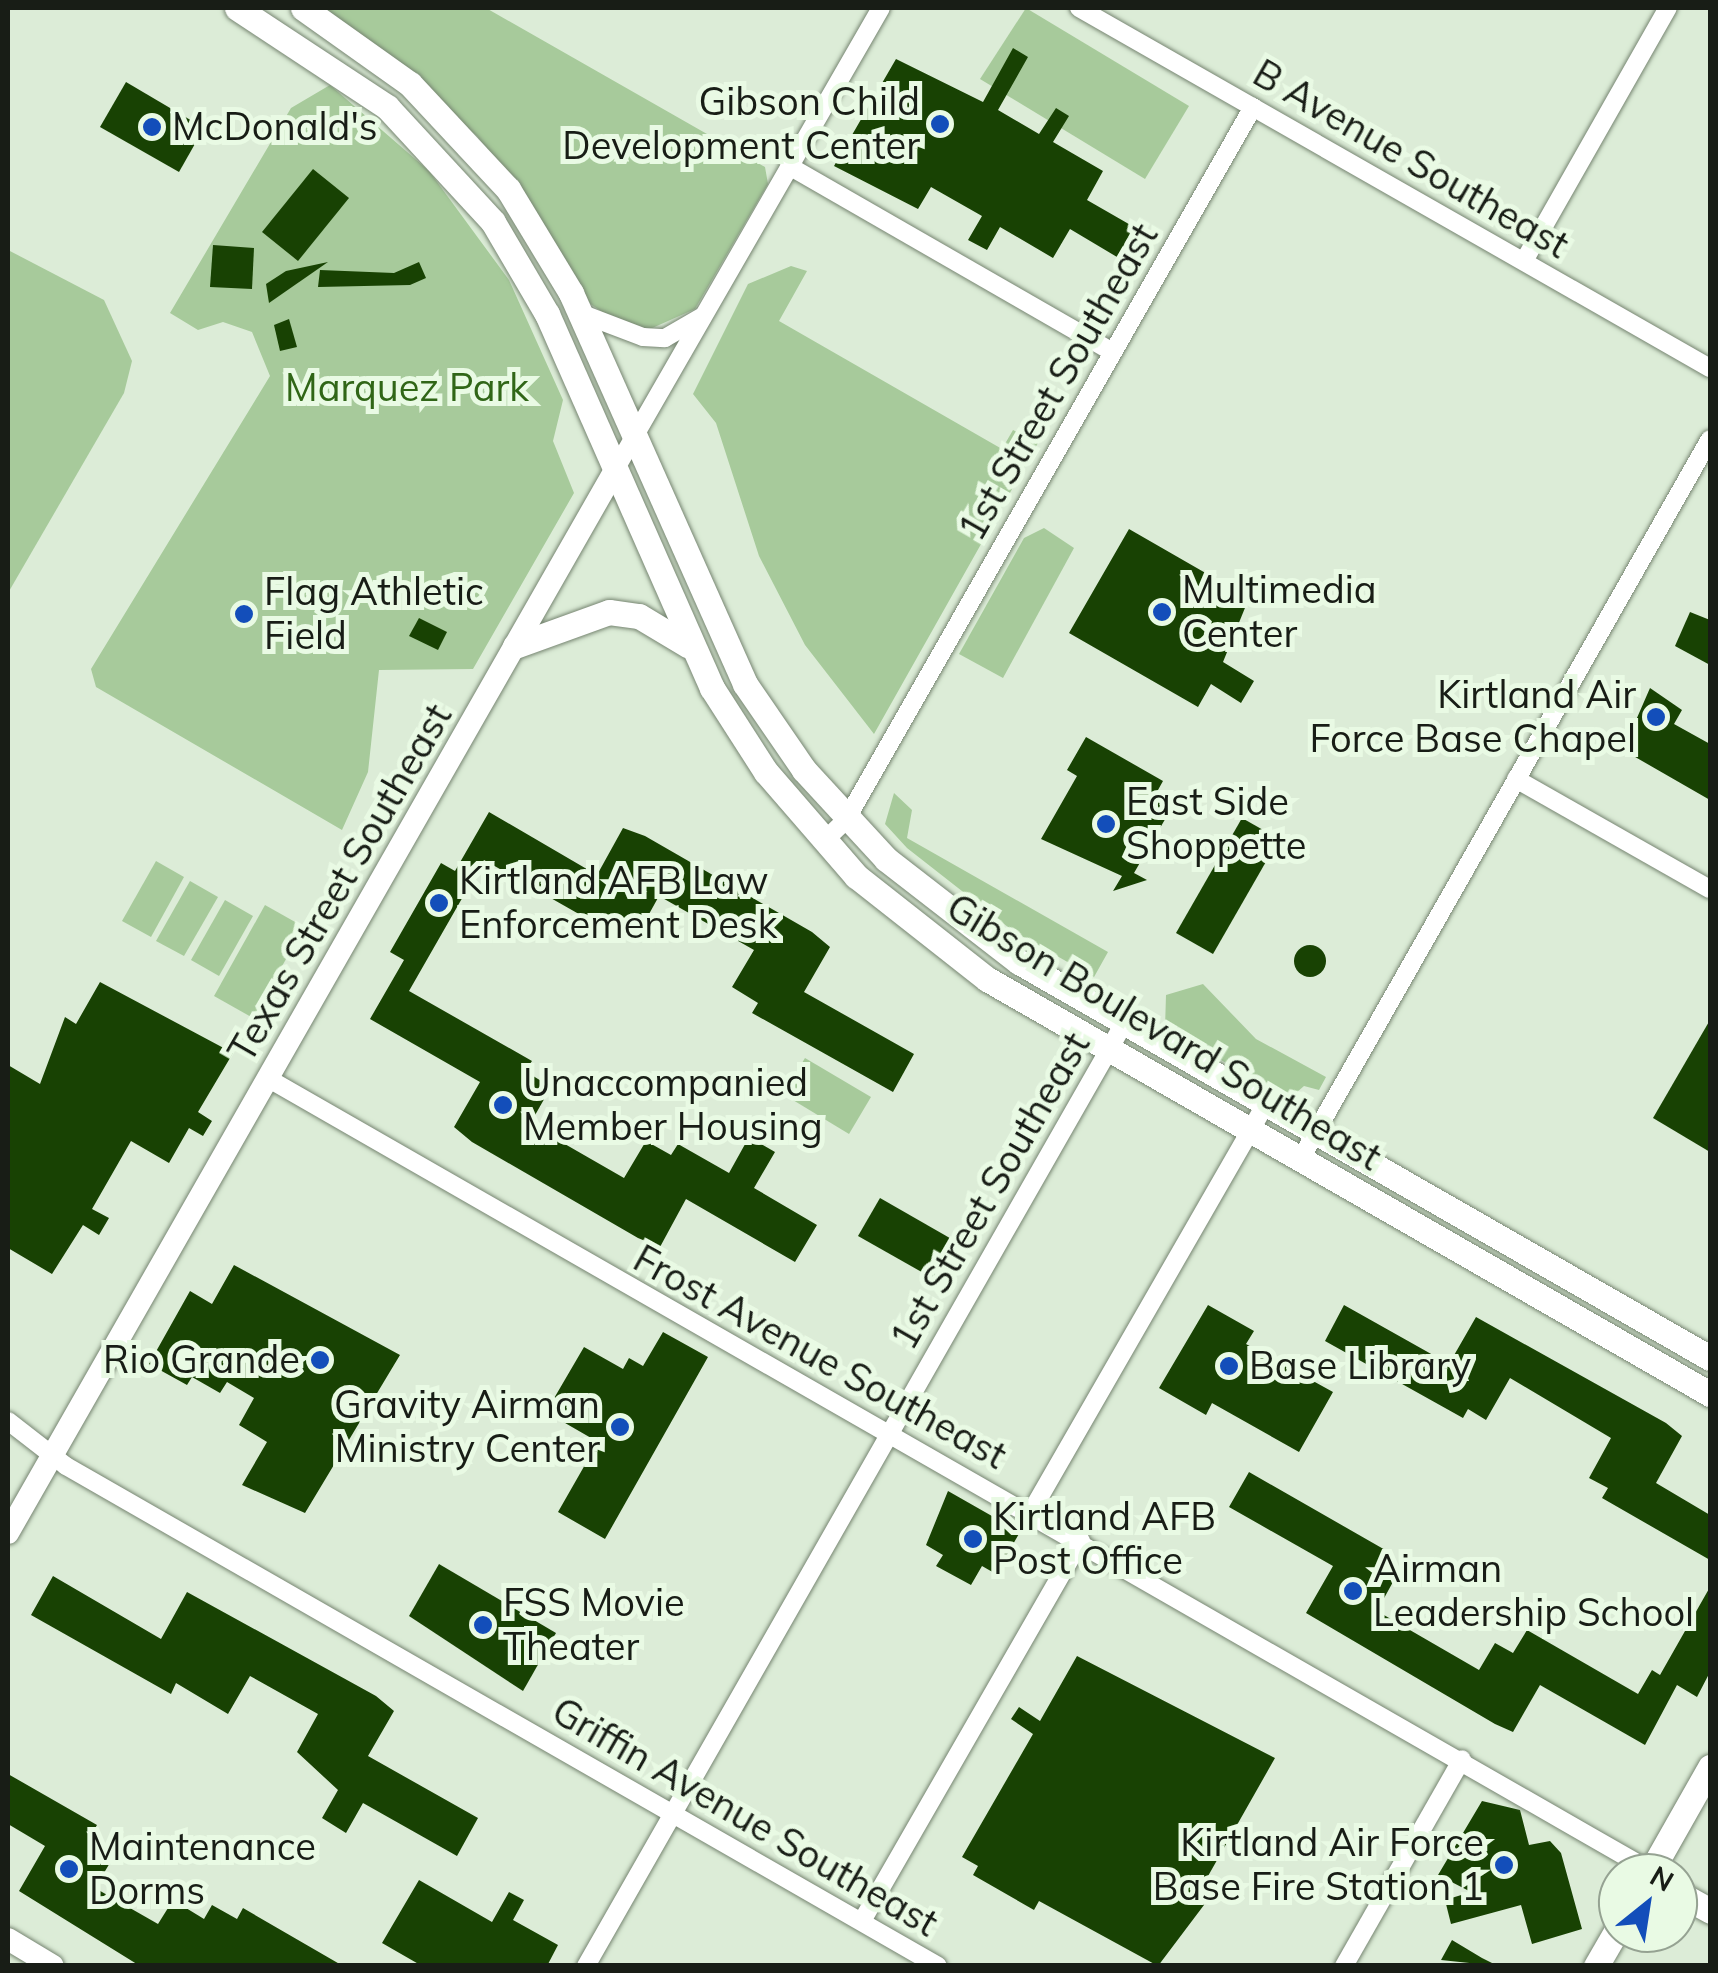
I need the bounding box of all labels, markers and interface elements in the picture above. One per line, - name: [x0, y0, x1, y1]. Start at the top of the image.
- street label: B Avenue Southeast: [1245, 50, 1577, 268]
- place label: Gibson Child Development Center: [562, 79, 920, 168]
- place label: McDonald's: [172, 104, 378, 150]
- marker: Gibson Child Development Center: [929, 113, 951, 135]
- marker: McDonald's: [141, 116, 163, 138]
- street label: 1st Street Southeast: [949, 216, 1167, 548]
- park label: Marquez Park: [285, 365, 529, 411]
- place label: Multimedia Center: [1182, 567, 1377, 656]
- place label: Flag Athletic Field: [264, 569, 484, 658]
- marker: Multimedia Center: [1151, 601, 1173, 623]
- marker: Flag Athletic Field: [233, 603, 255, 625]
- place label: Kirtland Air Force Base Chapel: [1309, 672, 1636, 762]
- street label: Texas Street Southeast: [219, 696, 461, 1070]
- marker: Kirtland Air Force Base Chapel: [1645, 706, 1667, 728]
- place label: East Side Shoppette: [1126, 779, 1306, 868]
- marker: East Side Shoppette: [1095, 813, 1117, 835]
- place label: Kirtland AFB Law Enforcement Desk: [459, 858, 777, 948]
- street label: Gibson Boulevard Southeast: [939, 884, 1389, 1180]
- marker: Kirtland AFB Law Enforcement Desk: [428, 892, 450, 914]
- street label: 1st Street Southeast: [881, 1025, 1099, 1357]
- place label: Unaccompanied Member Housing: [523, 1060, 823, 1150]
- marker: Unaccompanied Member Housing: [492, 1094, 514, 1116]
- street label: Frost Avenue Southeast: [626, 1236, 1014, 1478]
- place label: Rio Grande: [103, 1337, 300, 1383]
- place label: Base Library: [1249, 1343, 1471, 1389]
- marker: Rio Grande: [309, 1349, 331, 1371]
- marker: Base Library: [1218, 1355, 1240, 1377]
- place label: Gravity Airman Ministry Center: [334, 1382, 600, 1472]
- marker: Gravity Airman Ministry Center: [609, 1416, 631, 1438]
- place label: Kirtland AFB Post Office: [993, 1494, 1216, 1584]
- marker: Kirtland AFB Post Office: [962, 1528, 984, 1550]
- place label: Airman Leadership School: [1373, 1546, 1694, 1636]
- place label: FSS Movie Theater: [503, 1580, 685, 1670]
- marker: Airman Leadership School: [1342, 1580, 1364, 1602]
- marker: FSS Movie Theater: [472, 1614, 494, 1636]
- street label: Griffin Avenue Southeast: [544, 1688, 946, 1946]
- place label: Kirtland Air Force Base Fire Station 1: [1153, 1820, 1484, 1910]
- place label: Maintenance Dorms: [89, 1824, 316, 1914]
- north arrow: [1598, 1853, 1698, 1953]
- marker: Kirtland Air Force Base Fire Station 1: [1493, 1854, 1515, 1876]
- marker: Maintenance Dorms: [58, 1858, 80, 1880]
- text: N: [1644, 1858, 1680, 1899]

